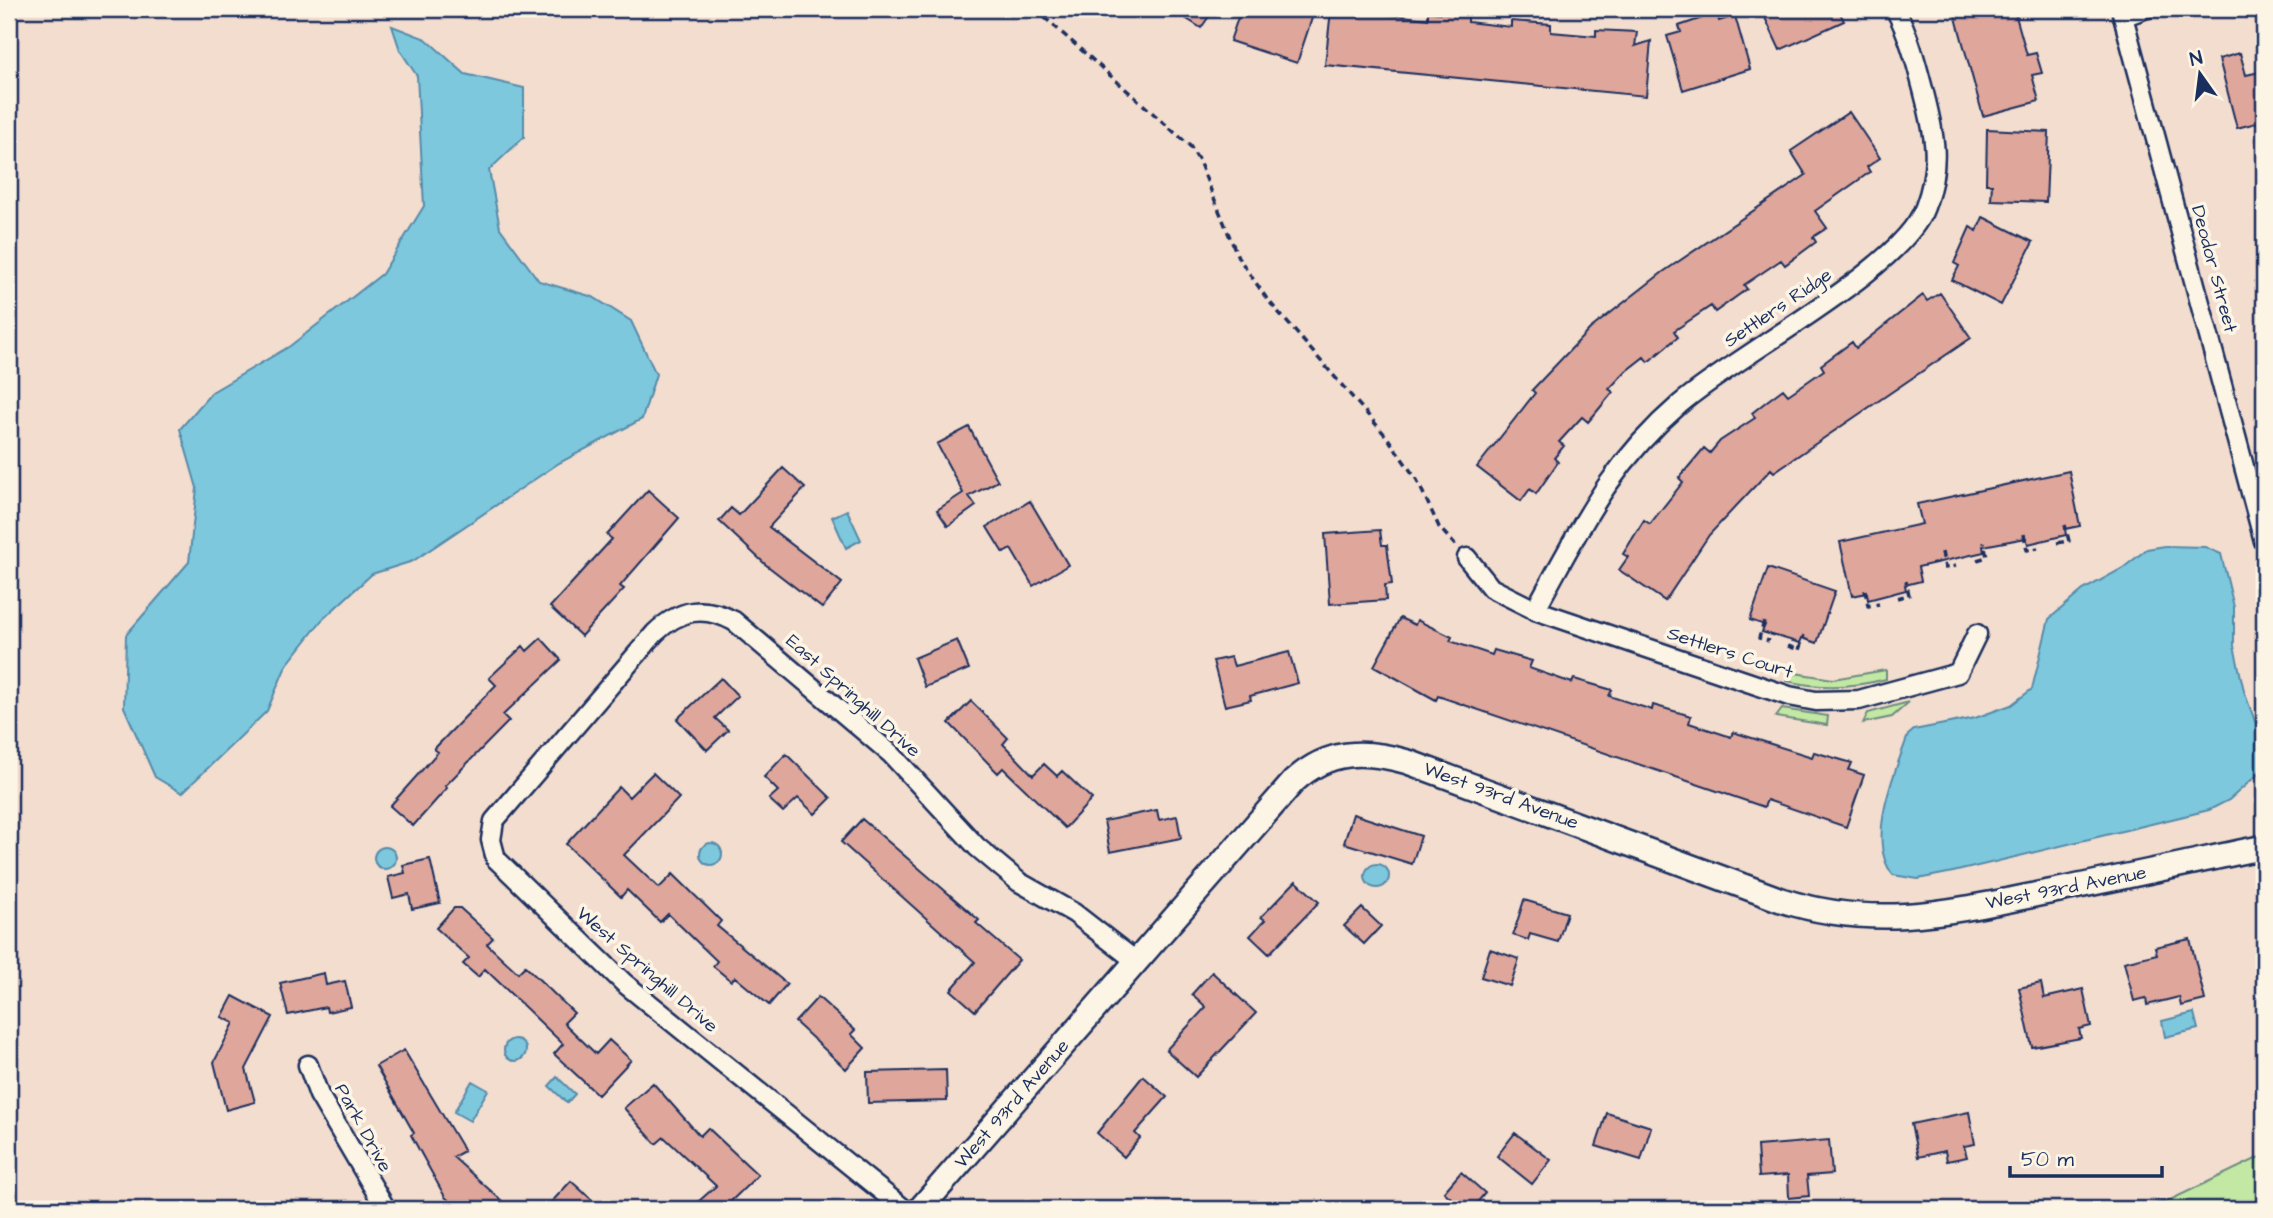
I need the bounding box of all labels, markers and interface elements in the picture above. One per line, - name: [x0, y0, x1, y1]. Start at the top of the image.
- north arrow: [2164, 38, 2234, 108]
- text: N: [2187, 44, 2205, 74]
- street label: Deodor Street: [2184, 203, 2244, 336]
- street label: Settlers Ridge: [1719, 262, 1838, 355]
- street label: Settlers Court: [1664, 620, 1797, 686]
- street label: East Springhill Drive: [779, 628, 926, 765]
- street label: West 93rd Avenue: [1420, 755, 1582, 837]
- street label: West 93rd Avenue: [1983, 859, 2149, 917]
- street label: West Springhill Drive: [570, 901, 724, 1040]
- street label: West 93rd Avenue: [948, 1034, 1076, 1174]
- street label: Park Drive: [328, 1079, 398, 1177]
- scale bar: [2010, 1134, 2163, 1178]
- text: 50 m: [2021, 1145, 2075, 1174]

